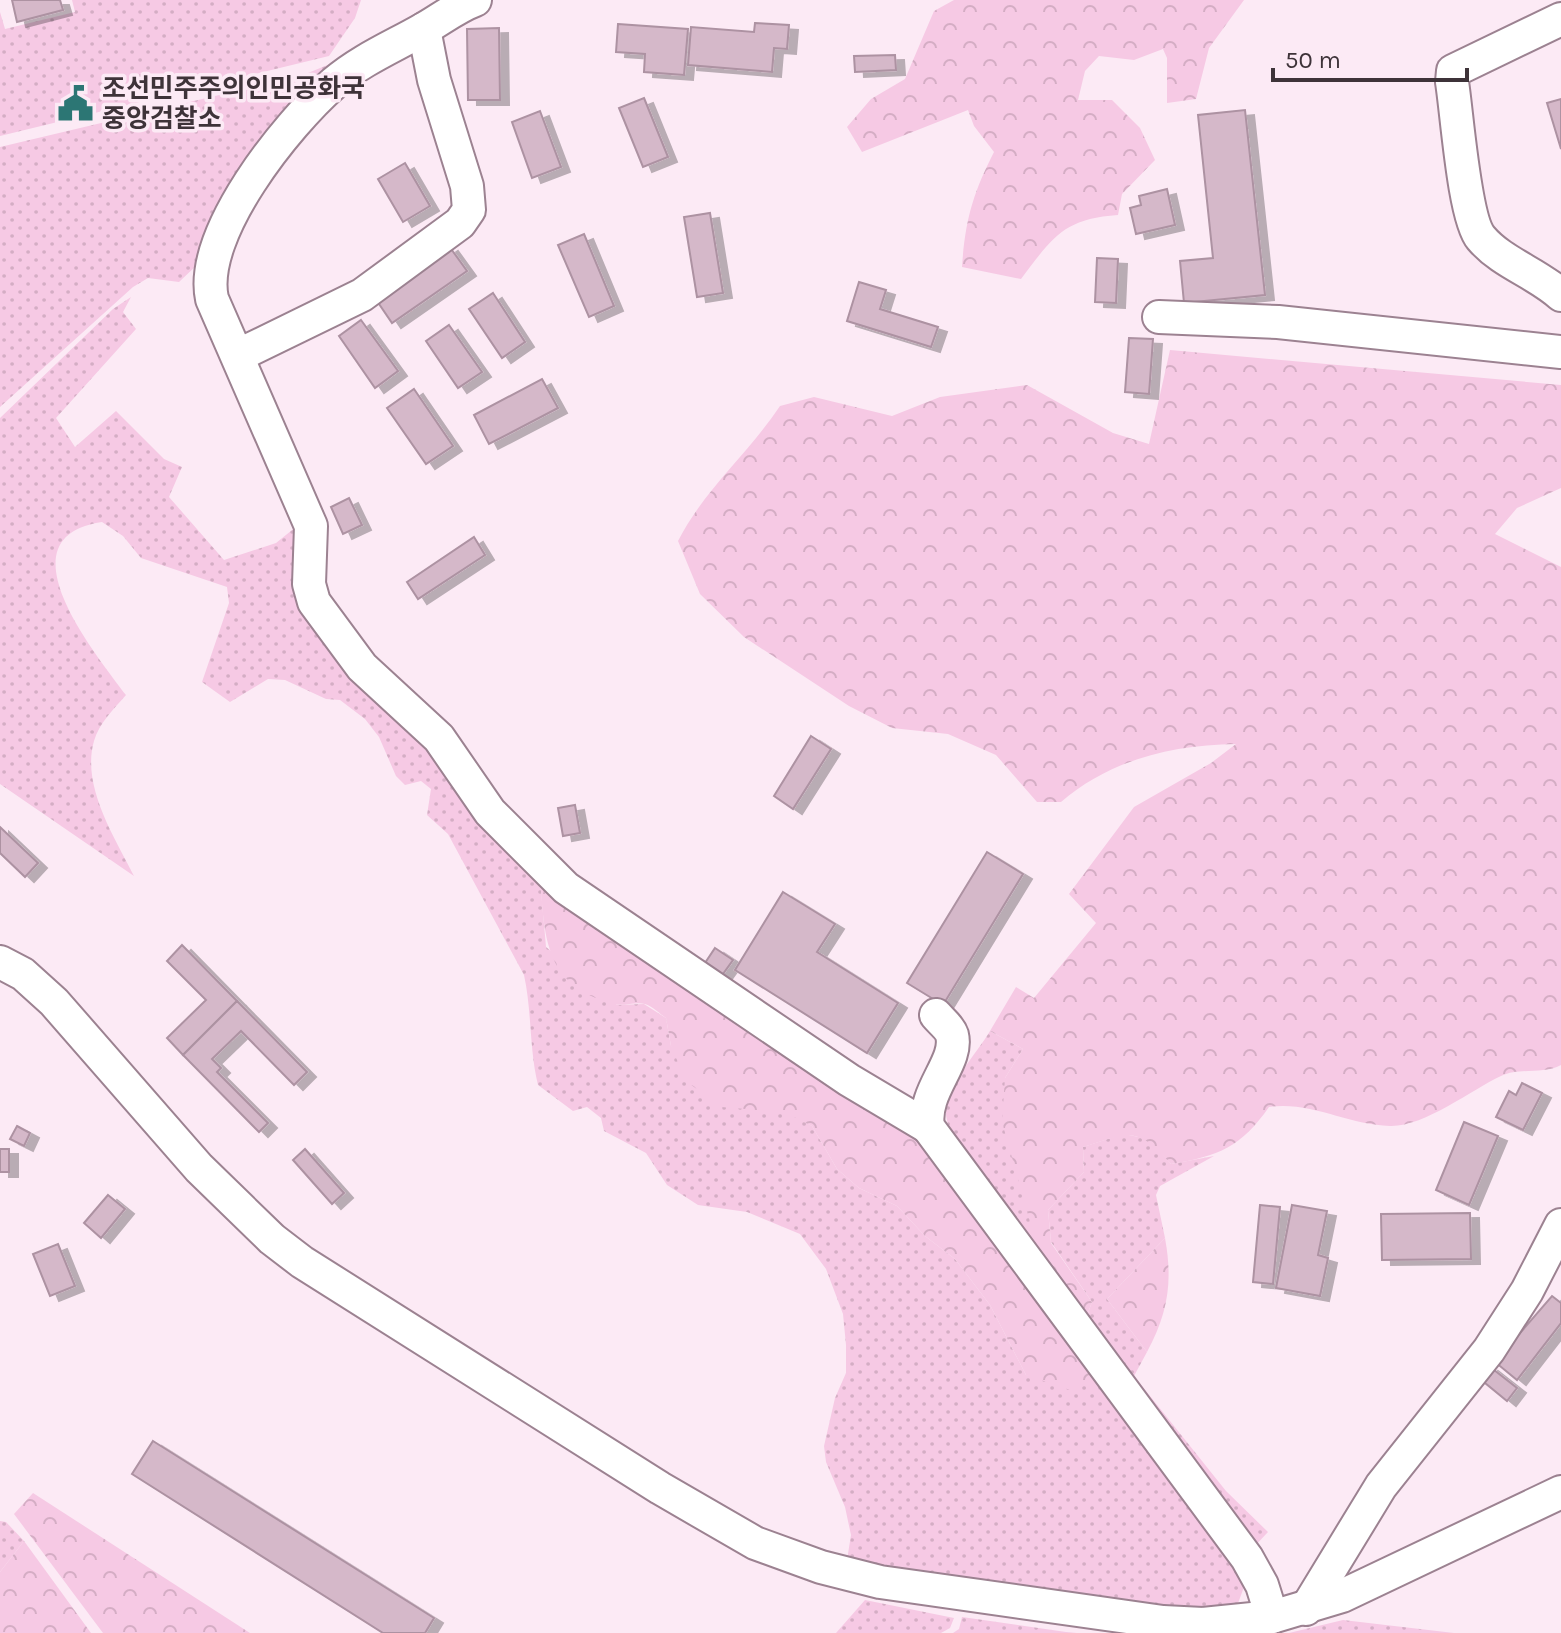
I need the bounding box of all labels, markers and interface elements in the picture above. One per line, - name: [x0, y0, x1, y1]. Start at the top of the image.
- scale bar: [1273, 32, 1467, 82]
- text: 50 m: [1285, 46, 1341, 74]
- place label: 조선민주주의인민공화국 중앙검찰소: [102, 73, 365, 134]
- public building icon: 조선민주주의인민공화국 중앙검찰소: [57, 84, 95, 122]

